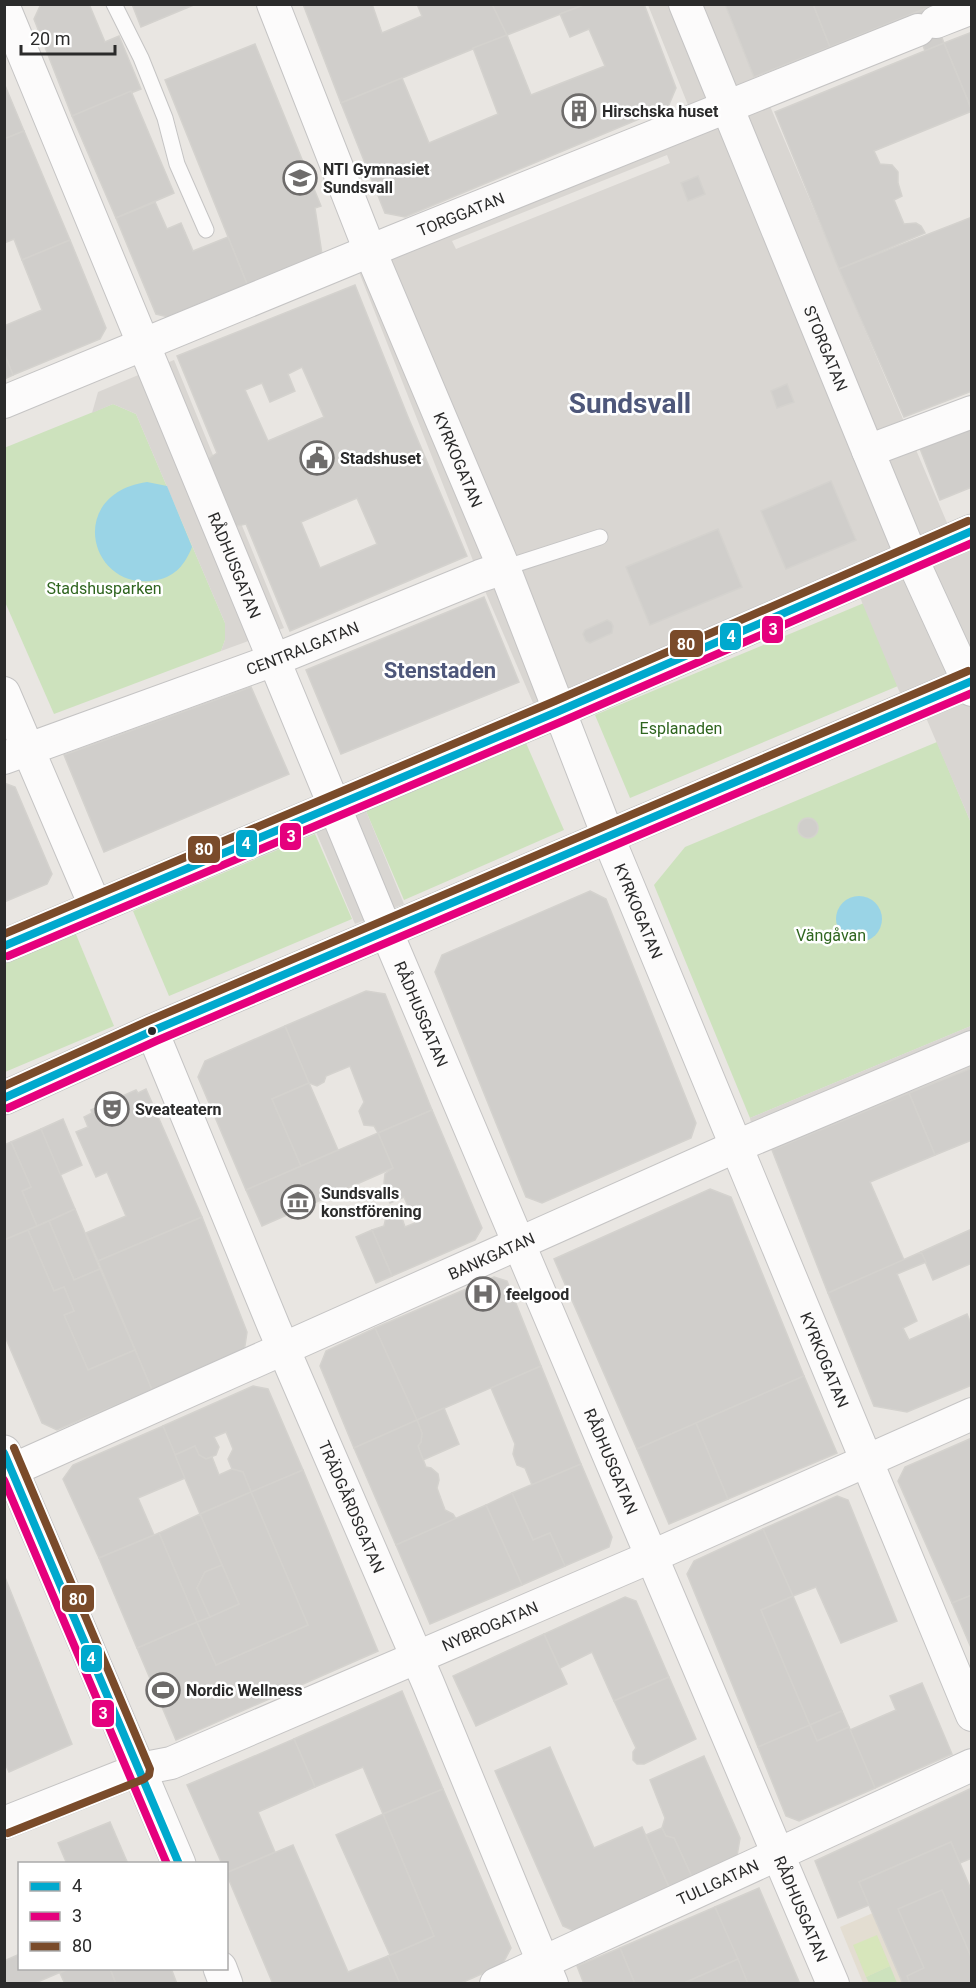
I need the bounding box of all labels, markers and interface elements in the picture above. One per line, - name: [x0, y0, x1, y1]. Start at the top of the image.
- scale bar: [21, 18, 116, 56]
- text: 20 m: [30, 28, 70, 49]
- building icon: Hirschska huset: [561, 93, 597, 129]
- place label: Hirschska huset: [602, 102, 719, 121]
- school or university icon: NTI Gymnasiet Sundsvall: [282, 160, 318, 196]
- place label: NTI Gymnasiet Sundsvall: [323, 160, 430, 197]
- street label: TORGGATAN: [415, 188, 507, 240]
- street label: STORGATAN: [800, 303, 852, 394]
- district label: Sundsvall: [569, 387, 691, 420]
- street label: KYRKOGATAN: [430, 409, 487, 510]
- public building icon: Stadshuset: [299, 440, 335, 476]
- place label: Stadshuset: [340, 449, 422, 468]
- street label: RÅDHUSGATAN: [204, 509, 265, 621]
- park label: Stadshusparken: [47, 579, 162, 598]
- line badge: 3: [761, 615, 784, 644]
- street label: CENTRALGATAN: [243, 617, 362, 679]
- text: 3: [768, 620, 778, 639]
- line badge: 4: [719, 622, 742, 651]
- text: 4: [726, 627, 736, 646]
- line badge: 80: [669, 629, 704, 658]
- text: 80: [677, 635, 695, 654]
- district label: Stenstaden: [384, 658, 496, 683]
- park label: Esplanaden: [640, 719, 722, 738]
- line badge: 3: [279, 822, 302, 851]
- text: 3: [286, 827, 296, 846]
- line badge: 4: [235, 829, 258, 858]
- text: 4: [241, 834, 251, 853]
- line badge: 80: [187, 835, 221, 864]
- text: 80: [195, 840, 213, 859]
- street label: KYRKOGATAN: [610, 860, 667, 961]
- park label: Vängåvan: [796, 926, 866, 945]
- street label: RÅDHUSGATAN: [391, 958, 452, 1070]
- unlabelled marker: [146, 1025, 158, 1037]
- theatre icon: Sveateatern: [94, 1091, 130, 1127]
- place label: Sveateatern: [135, 1100, 222, 1119]
- museum icon: Sundsvalls konstförening: [280, 1184, 316, 1220]
- place label: Sundsvalls konstförening: [321, 1184, 422, 1221]
- street label: BANKGATAN: [445, 1228, 538, 1283]
- hospital icon: feelgood: [465, 1276, 501, 1312]
- place label: feelgood: [506, 1285, 569, 1304]
- street label: KYRKOGATAN: [797, 1309, 853, 1410]
- street label: RÅDHUSGATAN: [580, 1405, 642, 1517]
- street label: TRÄDGÅRDSGATAN: [315, 1437, 389, 1576]
- line badge: 80: [61, 1584, 95, 1613]
- text: 80: [69, 1590, 87, 1609]
- street label: NYBROGATAN: [439, 1597, 541, 1655]
- line badge: 4: [80, 1644, 103, 1673]
- text: 4: [86, 1649, 96, 1668]
- sports icon: Nordic Wellness: [145, 1672, 181, 1708]
- place label: Nordic Wellness: [186, 1681, 303, 1700]
- line badge: 3: [91, 1699, 115, 1728]
- text: 3: [98, 1704, 108, 1723]
- street label: RÅDHUSGATAN: [770, 1853, 832, 1965]
- street label: TULLGATAN: [674, 1855, 762, 1909]
- legend: [18, 1862, 228, 1970]
- text: 4: [72, 1875, 82, 1896]
- text: 3: [72, 1905, 82, 1926]
- text: 80: [72, 1935, 92, 1956]

